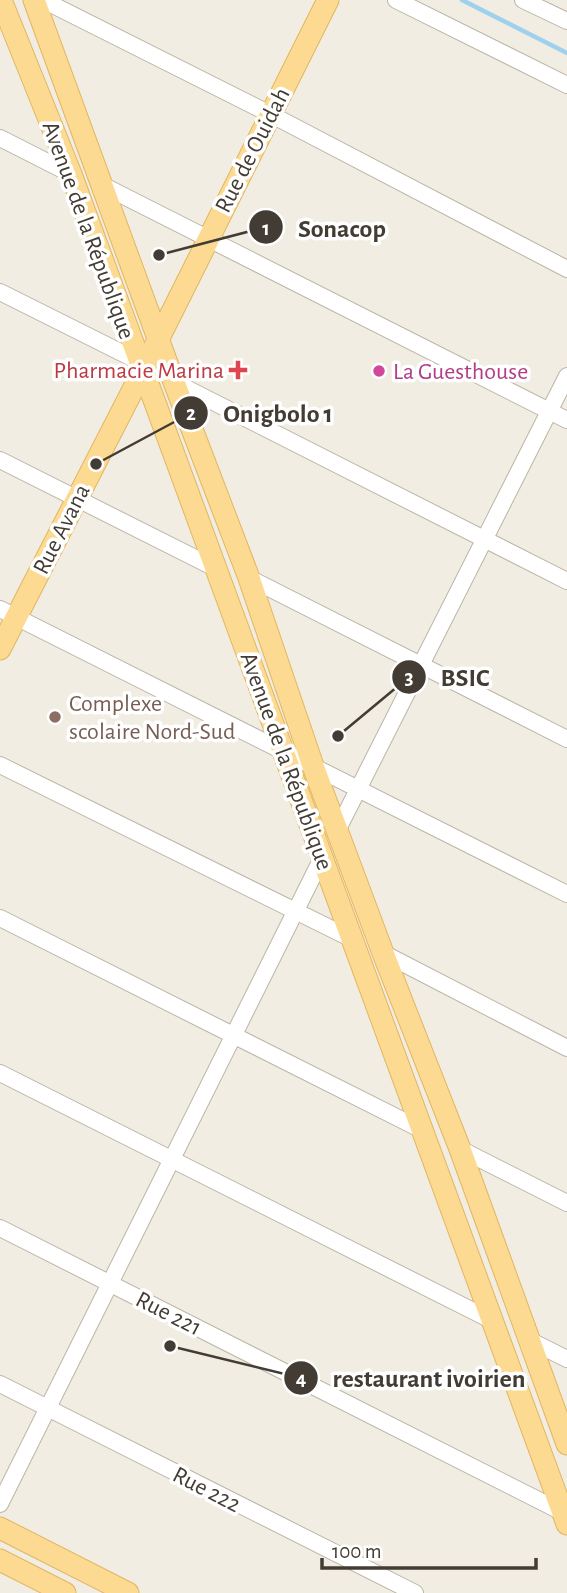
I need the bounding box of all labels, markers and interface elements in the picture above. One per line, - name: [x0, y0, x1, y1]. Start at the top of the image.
- street label: Rue de Ouidah: [211, 84, 295, 217]
- street label: Avenue de la République: [37, 118, 139, 342]
- callout: Sonacop: [249, 204, 400, 251]
- text: Sonacop: [298, 216, 386, 242]
- text: 1: [262, 218, 270, 239]
- place label: Pharmacie Marina: [54, 359, 224, 383]
- place label: La Guesthouse: [393, 360, 528, 384]
- marker: Pharmacie Marina: [230, 362, 246, 378]
- marker: La Guesthouse: [371, 363, 387, 379]
- callout: Onigbolo 1: [174, 389, 346, 436]
- text: Onigbolo 1: [223, 401, 333, 427]
- text: 2: [186, 403, 196, 424]
- street label: Rue Avana: [29, 481, 95, 578]
- street label: Avenue de la République: [235, 649, 337, 873]
- callout: BSIC: [391, 653, 503, 700]
- text: BSIC: [441, 665, 490, 691]
- text: 3: [404, 667, 414, 688]
- place label: Complexe scolaire Nord-Sud: [69, 692, 235, 744]
- marker: Complexe scolaire Nord-Sud: [47, 709, 63, 725]
- street label: Rue 221: [132, 1287, 205, 1341]
- callout: restaurant ivoirien: [283, 1354, 539, 1401]
- text: restaurant ivoirien: [332, 1366, 526, 1392]
- text: 4: [296, 1368, 306, 1389]
- street label: Rue 222: [169, 1463, 245, 1517]
- scale bar: [322, 1526, 536, 1570]
- text: 100 m: [332, 1541, 382, 1562]

